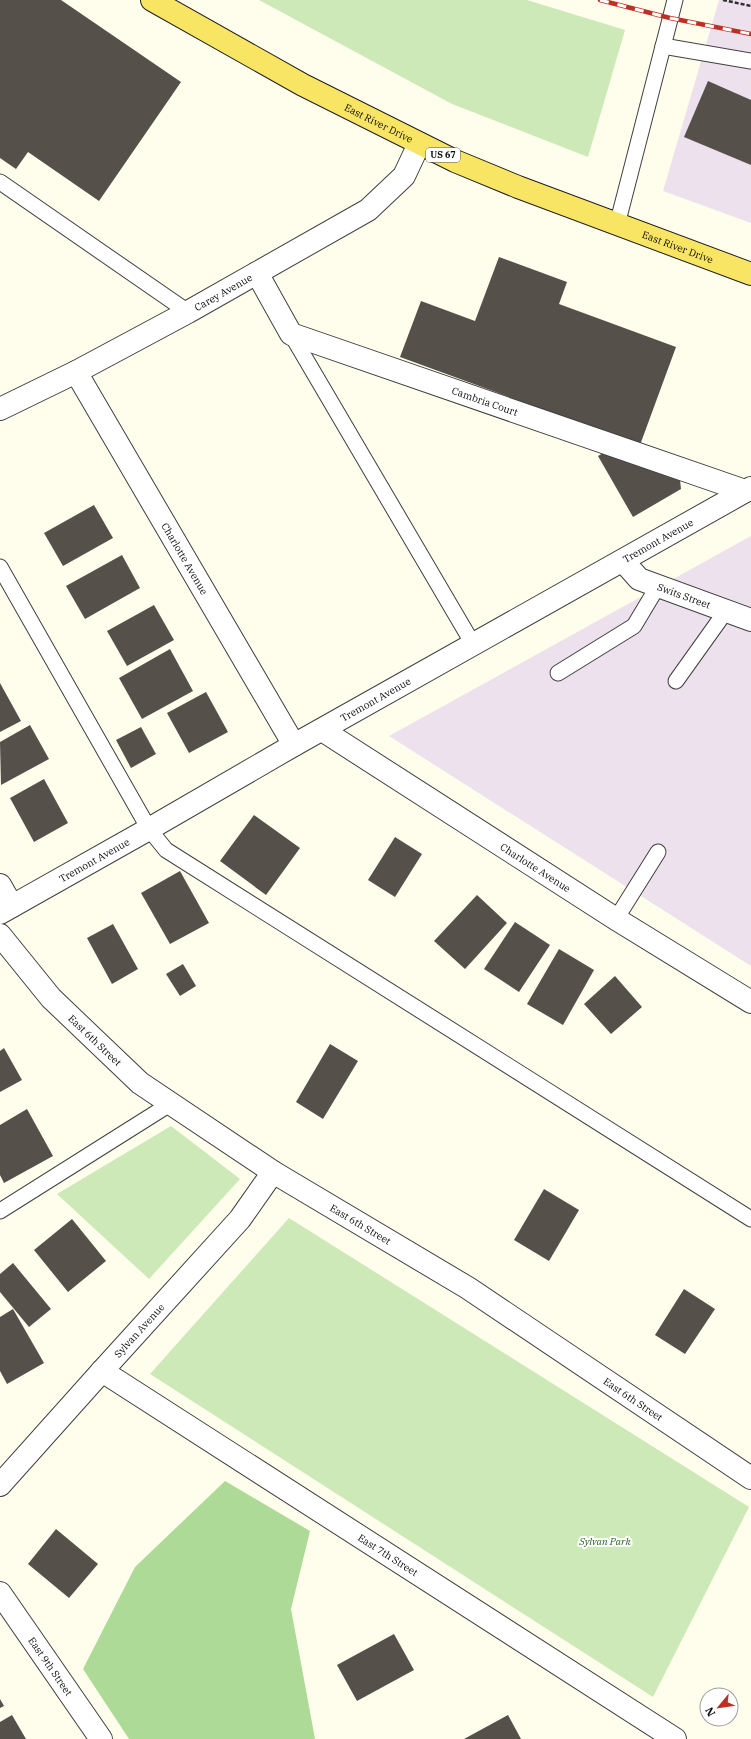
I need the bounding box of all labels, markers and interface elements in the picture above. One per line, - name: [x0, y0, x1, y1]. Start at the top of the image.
- street label: East River Drive: [342, 101, 415, 146]
- road number: US 67: [426, 148, 460, 162]
- street label: East River Drive: [640, 228, 715, 266]
- street label: Carey Avenue: [192, 271, 255, 314]
- street label: Cambria Court: [450, 384, 520, 419]
- street label: Tremont Avenue: [621, 516, 696, 566]
- street label: Charlotte Avenue: [158, 520, 211, 597]
- street label: Swits Street: [655, 580, 713, 612]
- street label: Tremont Avenue: [338, 675, 413, 725]
- street label: Tremont Avenue: [57, 835, 132, 885]
- street label: Charlotte Avenue: [498, 840, 573, 895]
- street label: East 6th Street: [65, 1012, 124, 1069]
- street label: East 6th Street: [327, 1201, 394, 1248]
- street label: Sylvan Avenue: [111, 1301, 167, 1360]
- street label: East 6th Street: [601, 1375, 665, 1424]
- street label: East 7th Street: [355, 1531, 421, 1579]
- park label: Sylvan Park: [578, 1535, 631, 1548]
- street label: East 9th Street: [25, 1634, 75, 1699]
- north arrow: [699, 1687, 739, 1727]
- text: N: [702, 1704, 718, 1719]

